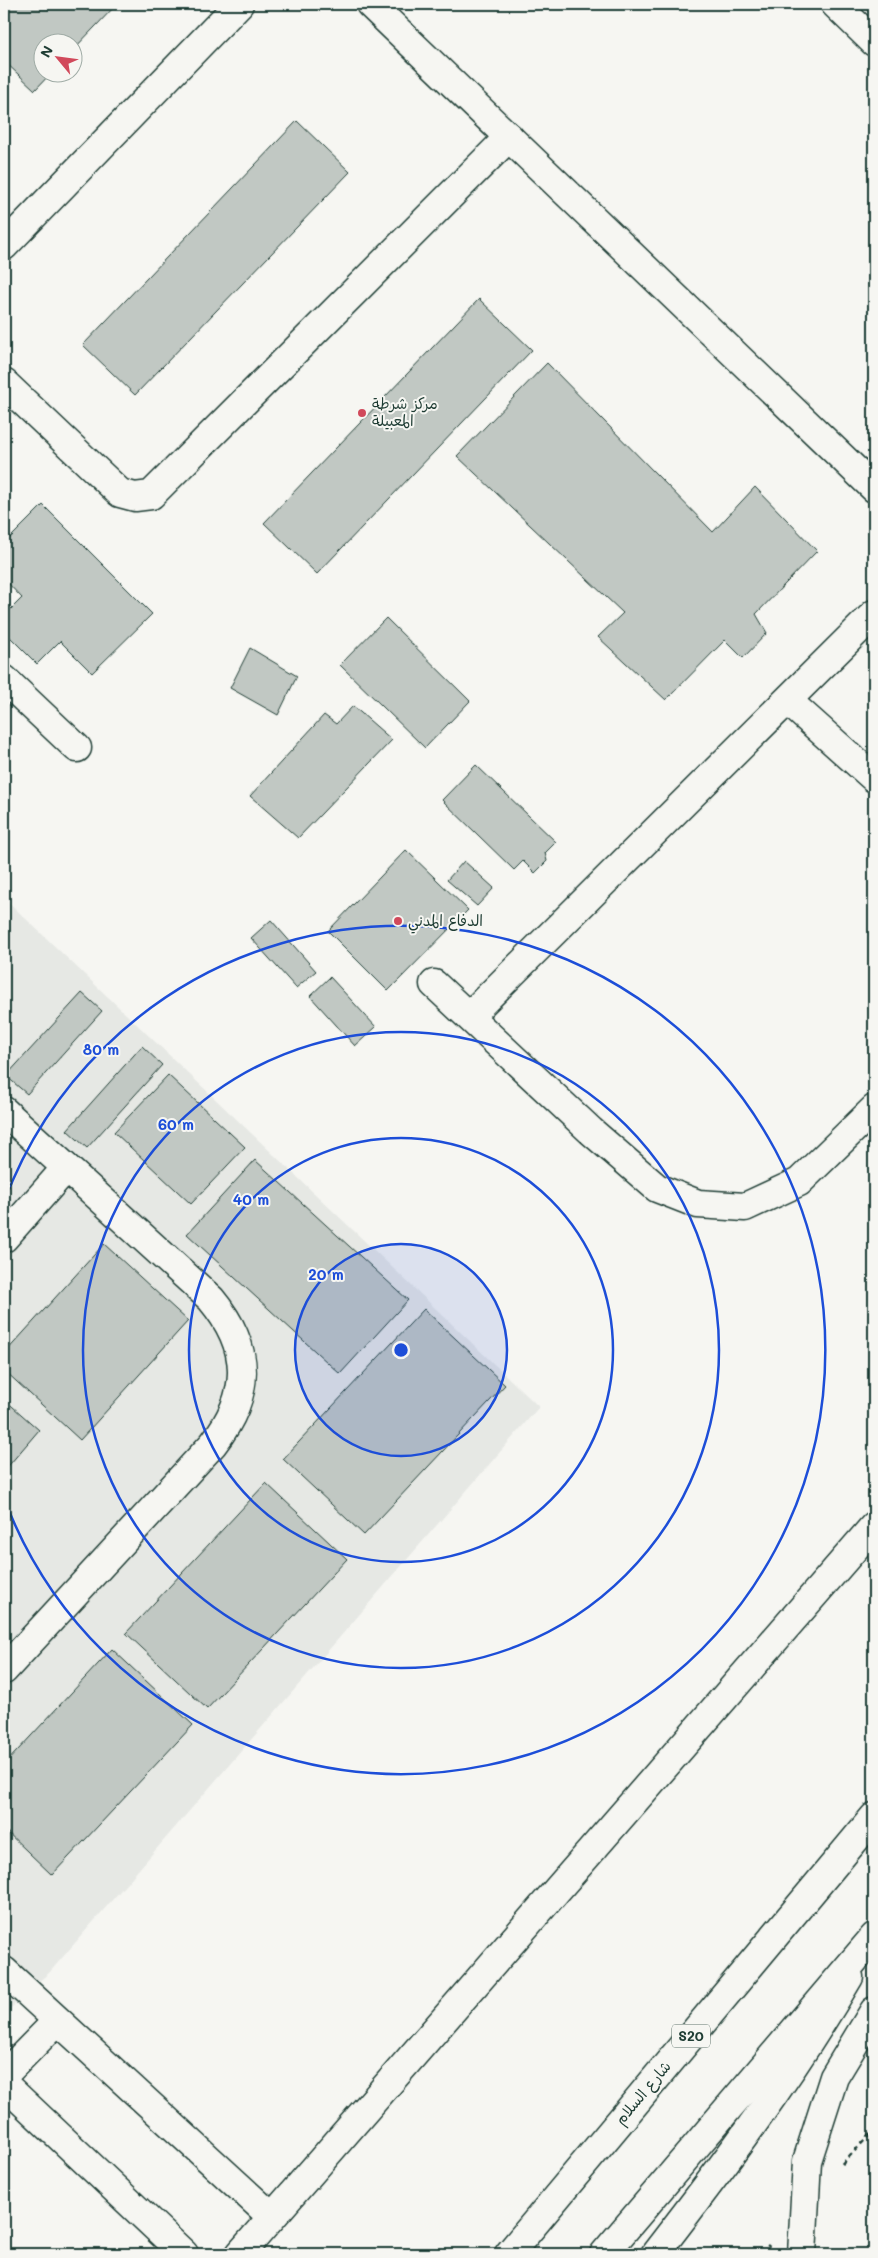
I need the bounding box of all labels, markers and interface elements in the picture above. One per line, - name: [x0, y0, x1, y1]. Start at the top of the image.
- north arrow: [32, 32, 82, 82]
- text: N: [35, 42, 57, 61]
- place label: مركز شرطة المعبيلة: [372, 393, 438, 430]
- marker: مركز شرطة المعبيلة: [356, 407, 368, 419]
- place label: الدفاع المدني: [408, 910, 483, 934]
- marker: الدفاع المدني: [392, 915, 404, 927]
- text: 80 m: [83, 1039, 119, 1059]
- text: 60 m: [158, 1114, 194, 1134]
- text: 40 m: [233, 1189, 269, 1209]
- text: 20 m: [308, 1264, 344, 1284]
- centre of rings: [392, 1341, 410, 1359]
- road number: S20: [672, 2024, 710, 2048]
- street label: شارع السلام: [610, 2056, 676, 2130]

